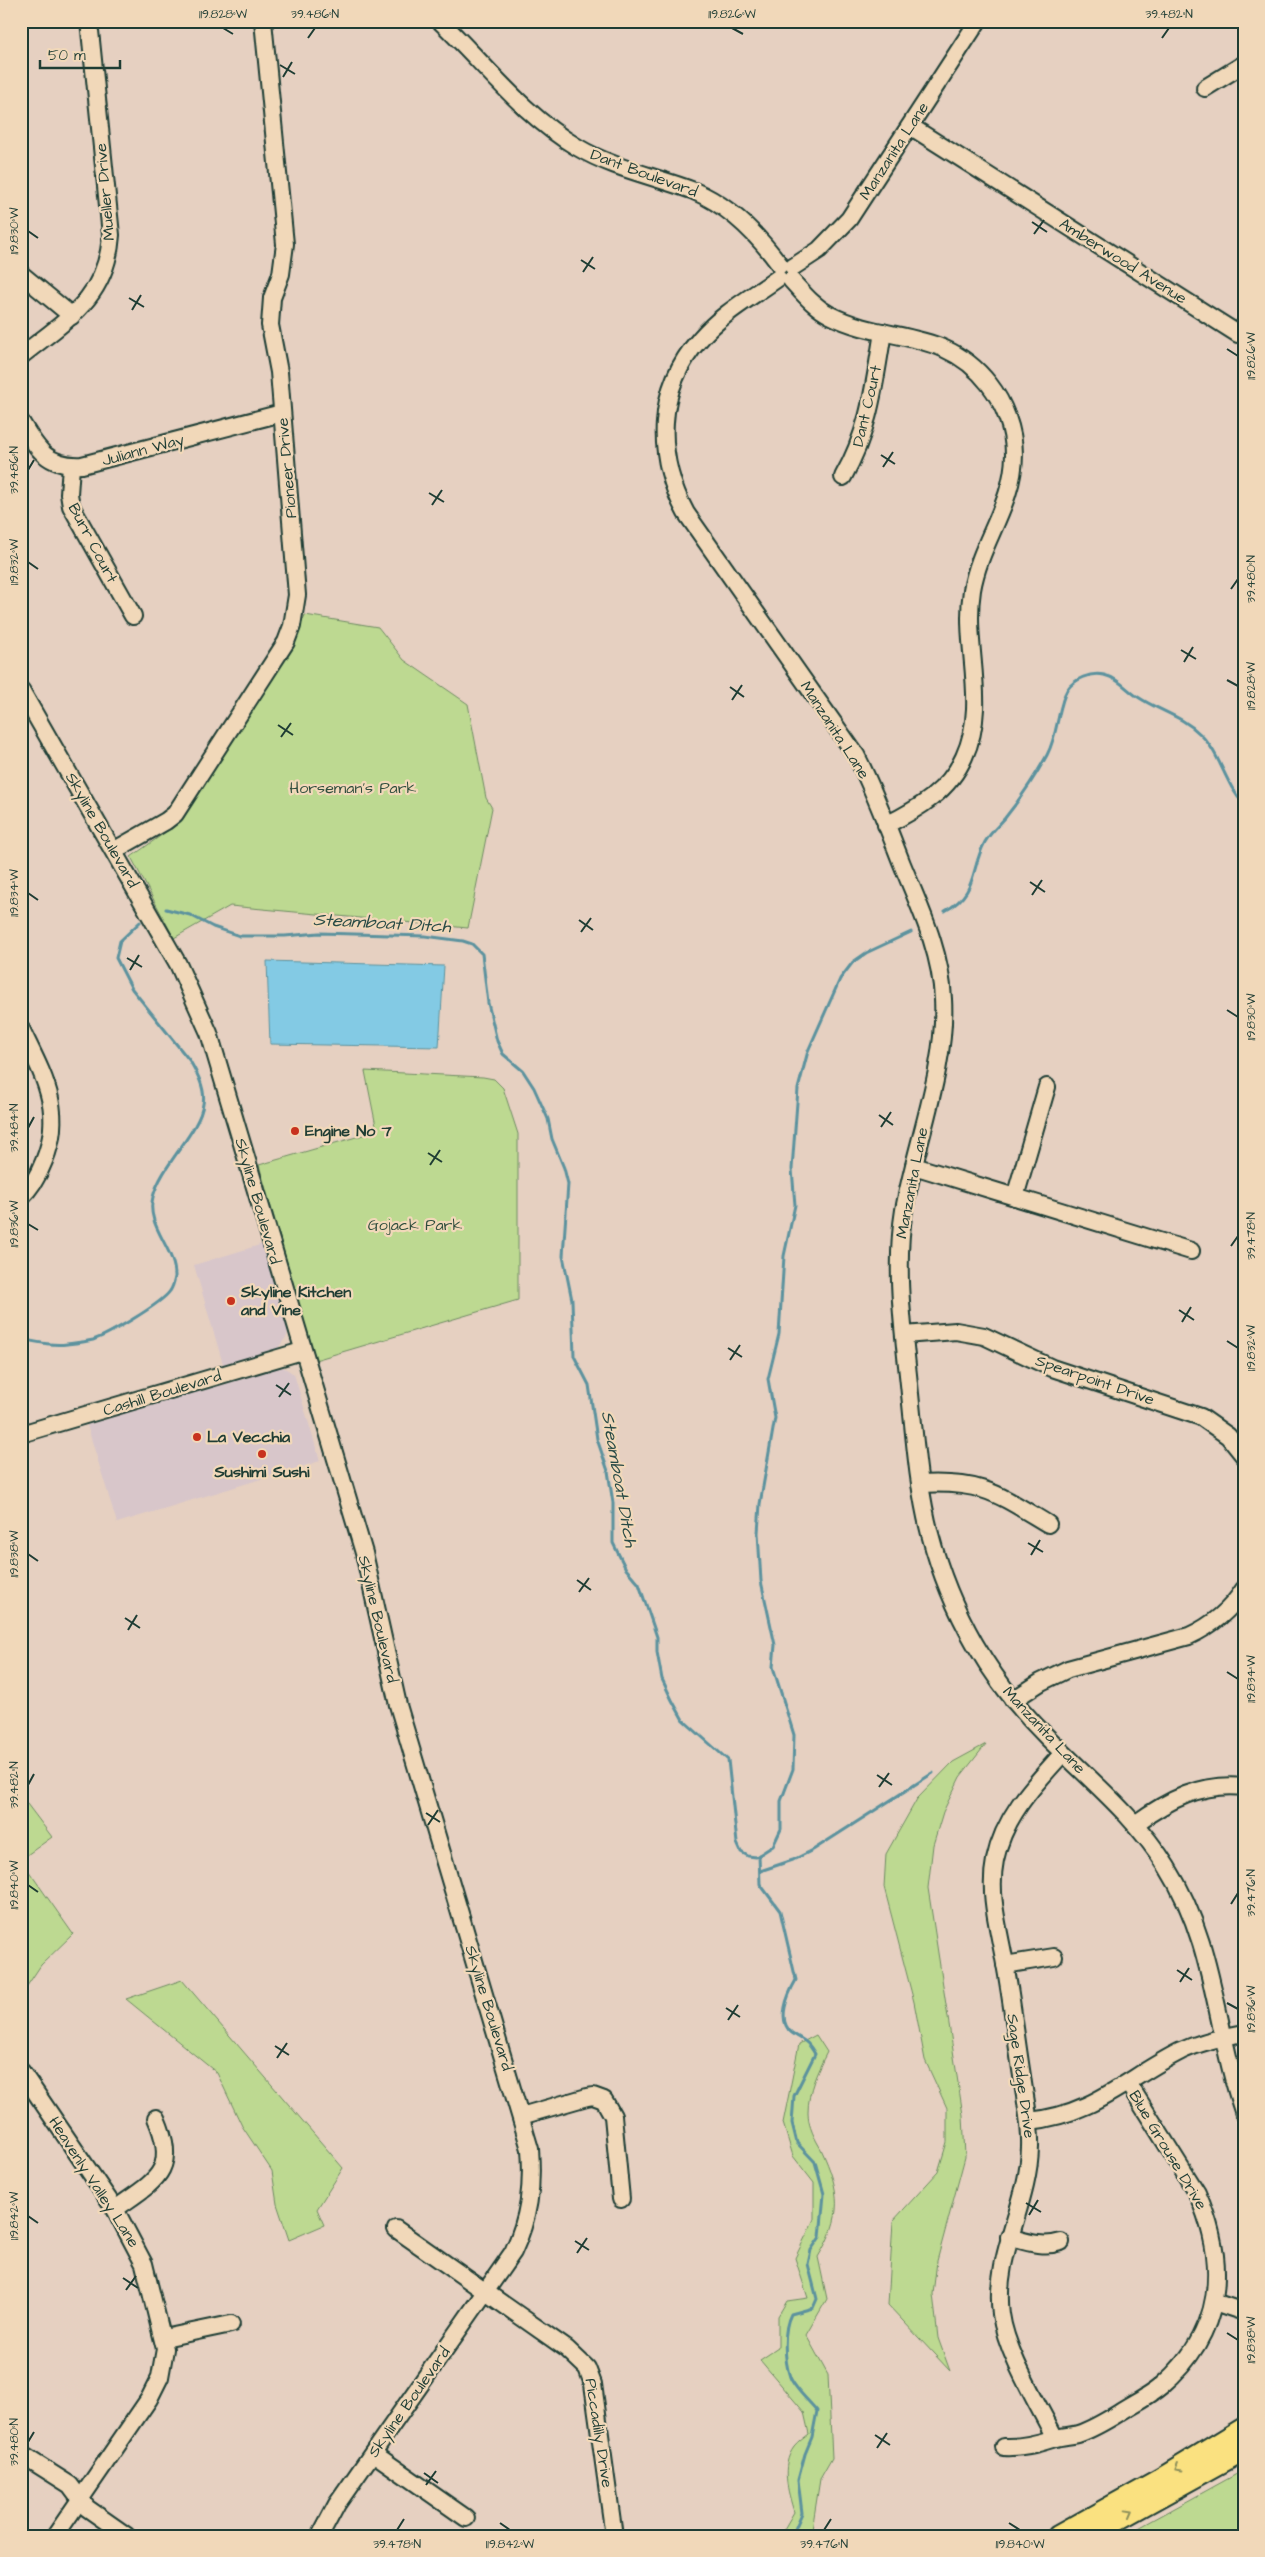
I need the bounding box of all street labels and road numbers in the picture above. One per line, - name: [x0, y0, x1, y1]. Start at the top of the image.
- street label: Manzanita Lane: [854, 97, 934, 204]
- street label: Mueller Drive: [90, 142, 120, 242]
- street label: Dant Boulevard: [587, 143, 701, 203]
- street label: Amberwood Avenue: [1055, 213, 1191, 309]
- street label: Dant Court: [847, 363, 887, 449]
- street label: Pioneer Drive: [272, 417, 302, 519]
- street label: Juliann Way: [100, 428, 187, 472]
- street label: Burr Court: [63, 499, 123, 587]
- street label: Manzanita Lane: [795, 677, 875, 784]
- street label: Skyline Boulevard: [59, 768, 144, 892]
- street label: Manzanita Lane: [890, 1125, 934, 1240]
- street label: Skyline Boulevard: [229, 1135, 286, 1267]
- street label: Spearpoint Drive: [1033, 1349, 1158, 1411]
- street label: Cashill Boulevard: [100, 1365, 224, 1421]
- street label: Skyline Boulevard: [352, 1553, 403, 1685]
- street label: Manzanita Lane: [998, 1681, 1091, 1779]
- street label: Skyline Boulevard: [459, 1943, 519, 2074]
- street label: Sage Ridge Drive: [1000, 2012, 1041, 2140]
- street label: Blue Grouse Drive: [1124, 2086, 1213, 2214]
- street label: Heavenly Valley Lane: [43, 2112, 145, 2253]
- street label: Skyline Boulevard: [363, 2342, 456, 2462]
- street label: Piccadilly Drive: [579, 2377, 619, 2490]

